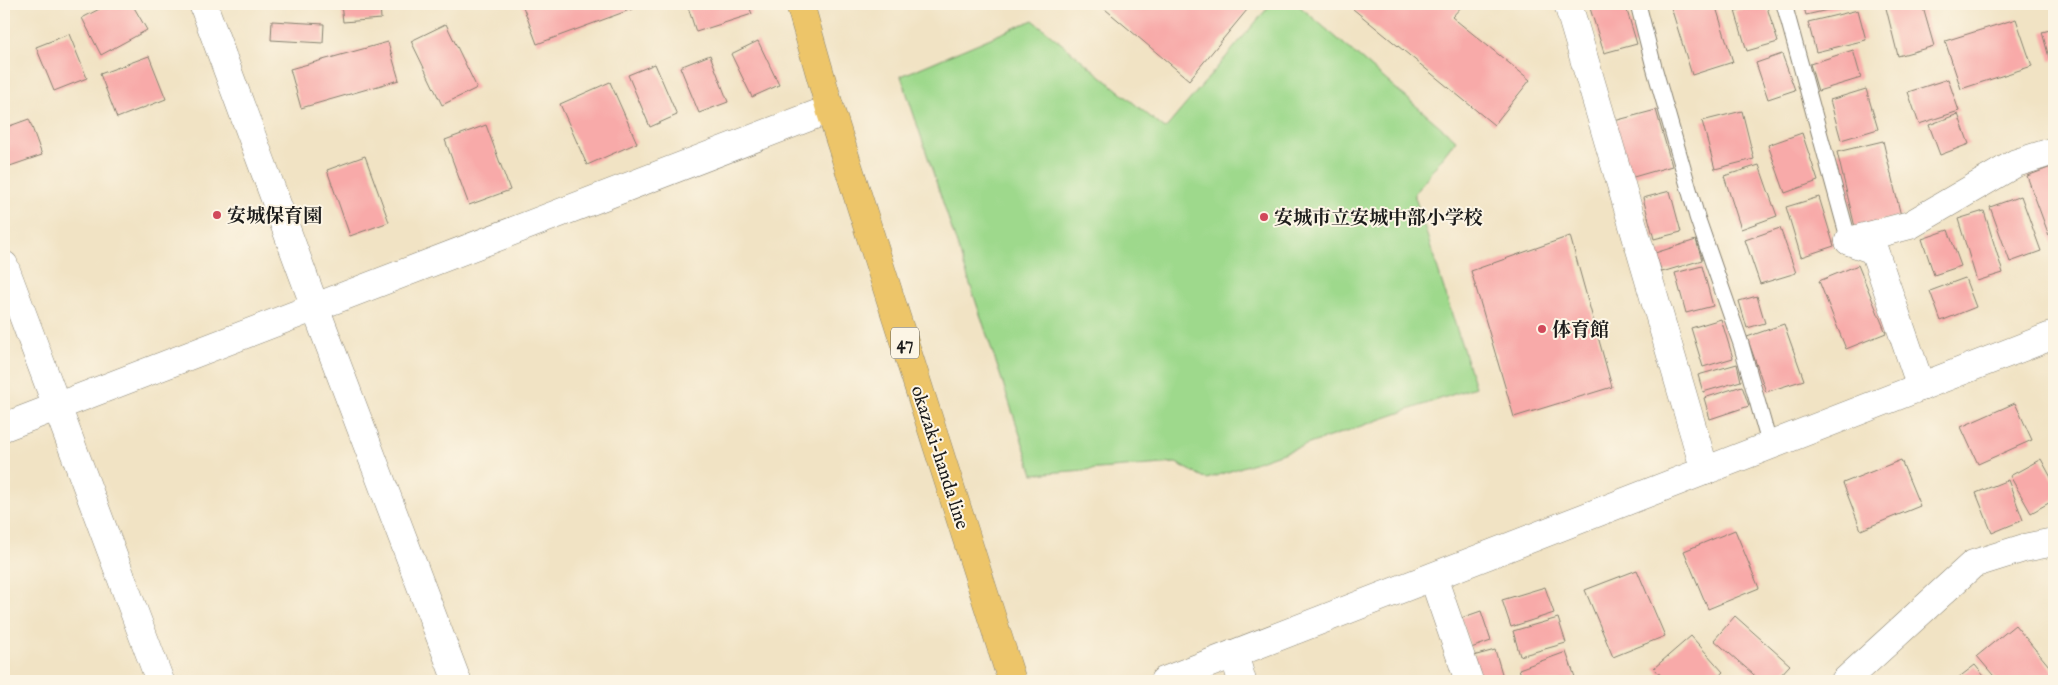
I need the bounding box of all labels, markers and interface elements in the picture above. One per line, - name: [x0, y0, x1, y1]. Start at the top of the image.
- place label: 安城保育園: [227, 205, 322, 229]
- place label: 安城市立安城中部小学校: [1274, 207, 1483, 231]
- marker: 安城保育園: [211, 209, 223, 221]
- marker: 安城市立安城中部小学校: [1258, 211, 1270, 223]
- place label: 体育館: [1552, 319, 1609, 343]
- marker: 体育館: [1536, 323, 1548, 335]
- road number: 47: [891, 328, 919, 358]
- street label: okazaki-handa line: [905, 383, 974, 533]

